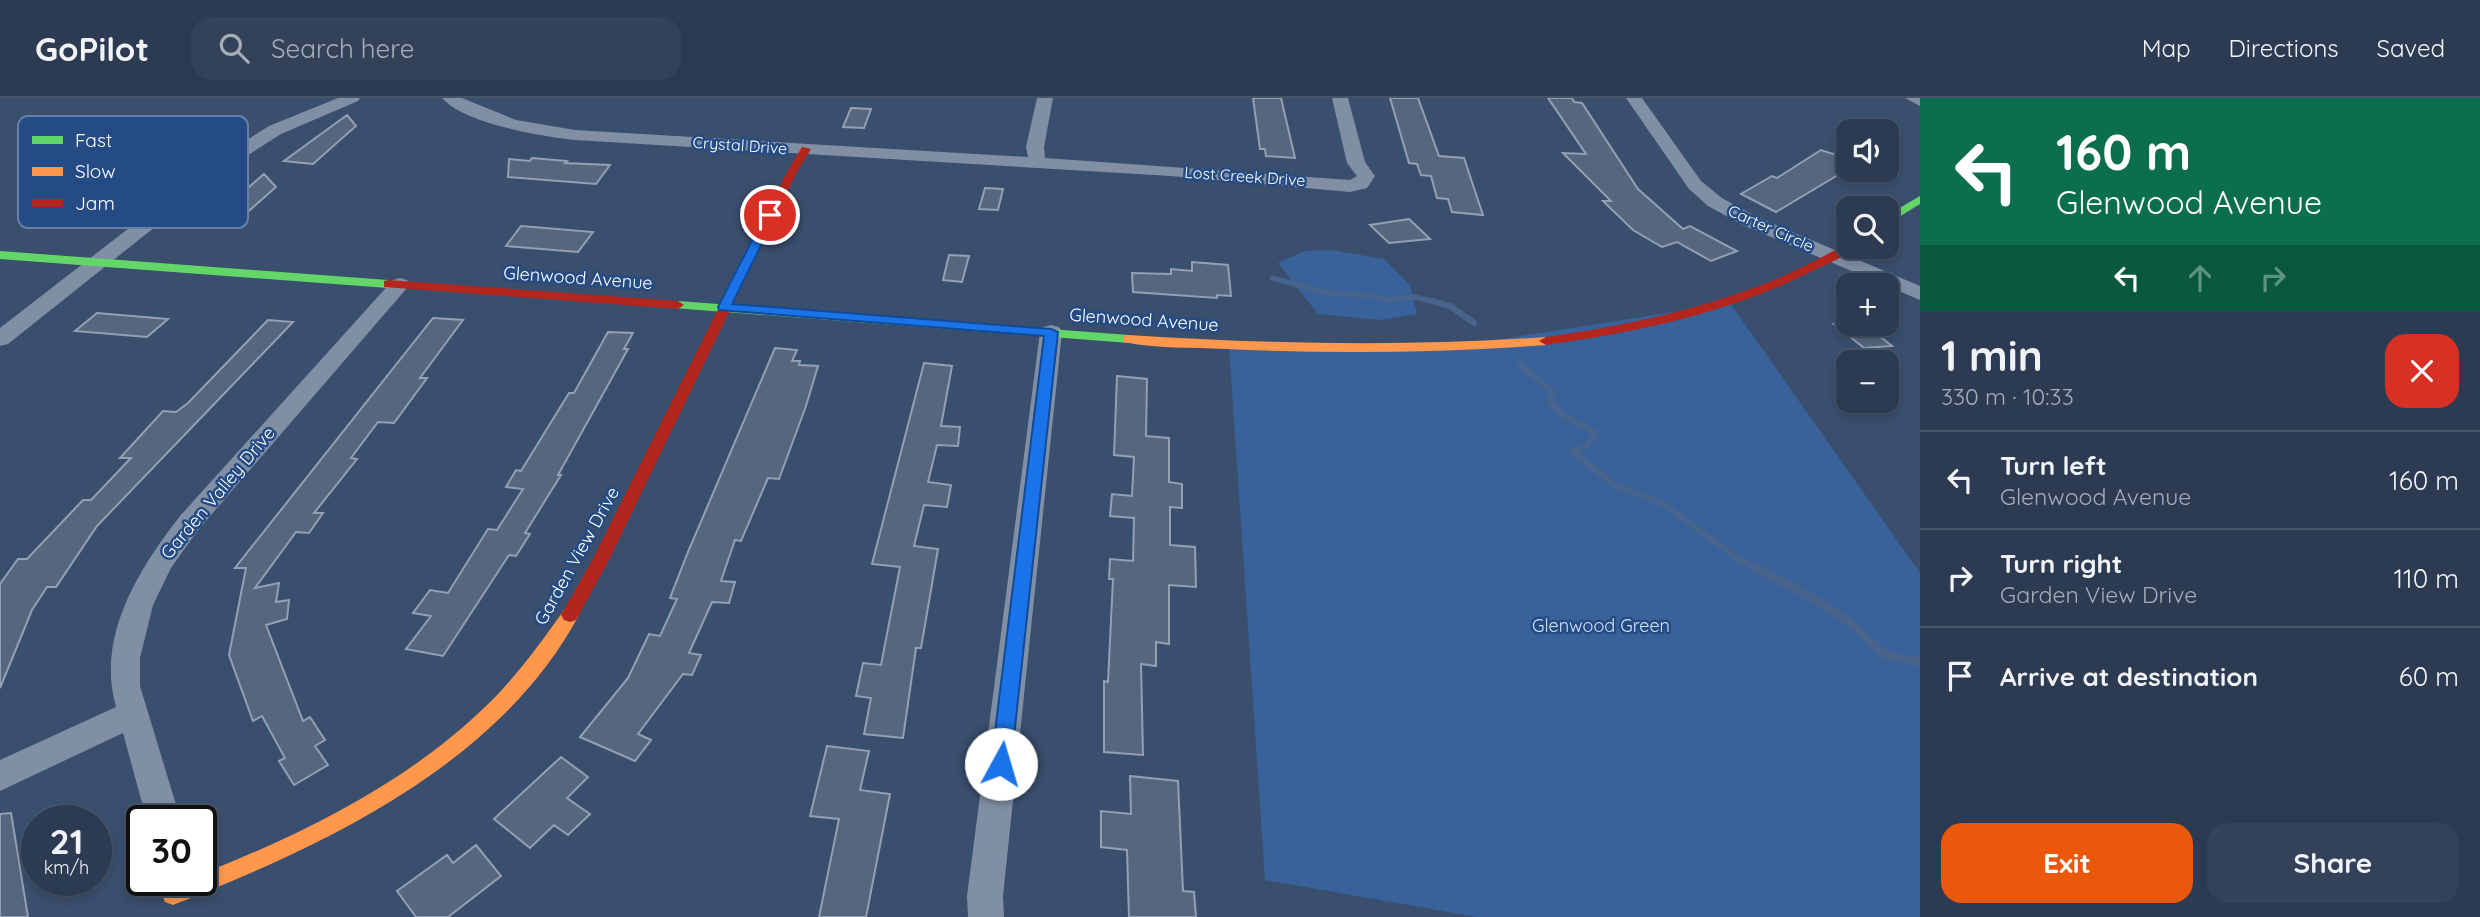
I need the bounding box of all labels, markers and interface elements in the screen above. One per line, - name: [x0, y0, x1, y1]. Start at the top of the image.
- search box: [191, 17, 681, 80]
- text: GoPilot: [35, 28, 149, 69]
- icon: search: [215, 29, 253, 67]
- text: Search here: [271, 32, 414, 65]
- text: Map: [2142, 33, 2191, 63]
- text: Directions: [2229, 33, 2339, 63]
- text: Saved: [2377, 33, 2445, 63]
- legend: [18, 116, 248, 228]
- map controls: [1836, 119, 1899, 413]
- button: sound: [1836, 119, 1899, 182]
- text: 160 m: [2056, 121, 2191, 182]
- icon: left: [1941, 126, 2032, 217]
- text: Fast: [75, 128, 112, 152]
- street label: Crystal Drive: [692, 132, 788, 158]
- text: Slow: [75, 159, 116, 183]
- street label: Lost Creek Drive: [1184, 162, 1306, 190]
- text: Glenwood Avenue: [2056, 182, 2322, 222]
- pin: [740, 185, 800, 245]
- text: Jam: [75, 191, 115, 215]
- icon: arrive: [751, 196, 789, 234]
- button: search: [1836, 196, 1899, 259]
- street label: Carter Circle: [1725, 200, 1817, 256]
- icon: left: [2108, 259, 2146, 297]
- icon: ahead: [2181, 259, 2219, 297]
- icon: right: [2254, 259, 2292, 297]
- street label: Glenwood Avenue: [503, 261, 654, 294]
- button: +: [1836, 273, 1899, 336]
- street label: Glenwood Avenue: [1069, 303, 1220, 336]
- text: 1 min: [1941, 329, 2043, 382]
- button: close: [2385, 334, 2459, 408]
- button: −: [1836, 350, 1899, 413]
- text: 330 m · 10:33: [1941, 382, 2074, 411]
- street label: Garden Valley Drive: [155, 422, 280, 564]
- text: Turn left: [2000, 449, 2107, 482]
- icon: left: [1941, 461, 1979, 499]
- text: 160 m: [2389, 464, 2459, 497]
- text: Glenwood Avenue: [2000, 482, 2191, 511]
- street label: Garden View Drive: [529, 483, 624, 629]
- text: Turn right: [2000, 547, 2122, 580]
- icon: right: [1941, 559, 1979, 597]
- text: 110 m: [2393, 562, 2459, 595]
- text: Garden View Drive: [2000, 580, 2197, 609]
- park label: Glenwood Green: [1532, 614, 1670, 637]
- icon: arrive: [1941, 657, 1979, 695]
- text: Arrive at destination: [2000, 660, 2258, 693]
- text: 60 m: [2399, 660, 2459, 693]
- position arrow: [964, 727, 1038, 801]
- speed limit sign: 30: [126, 805, 217, 896]
- text: 21: [50, 819, 83, 863]
- button: Exit: [1941, 823, 2193, 903]
- button: Share: [2207, 823, 2459, 903]
- text: km/h: [44, 856, 89, 879]

